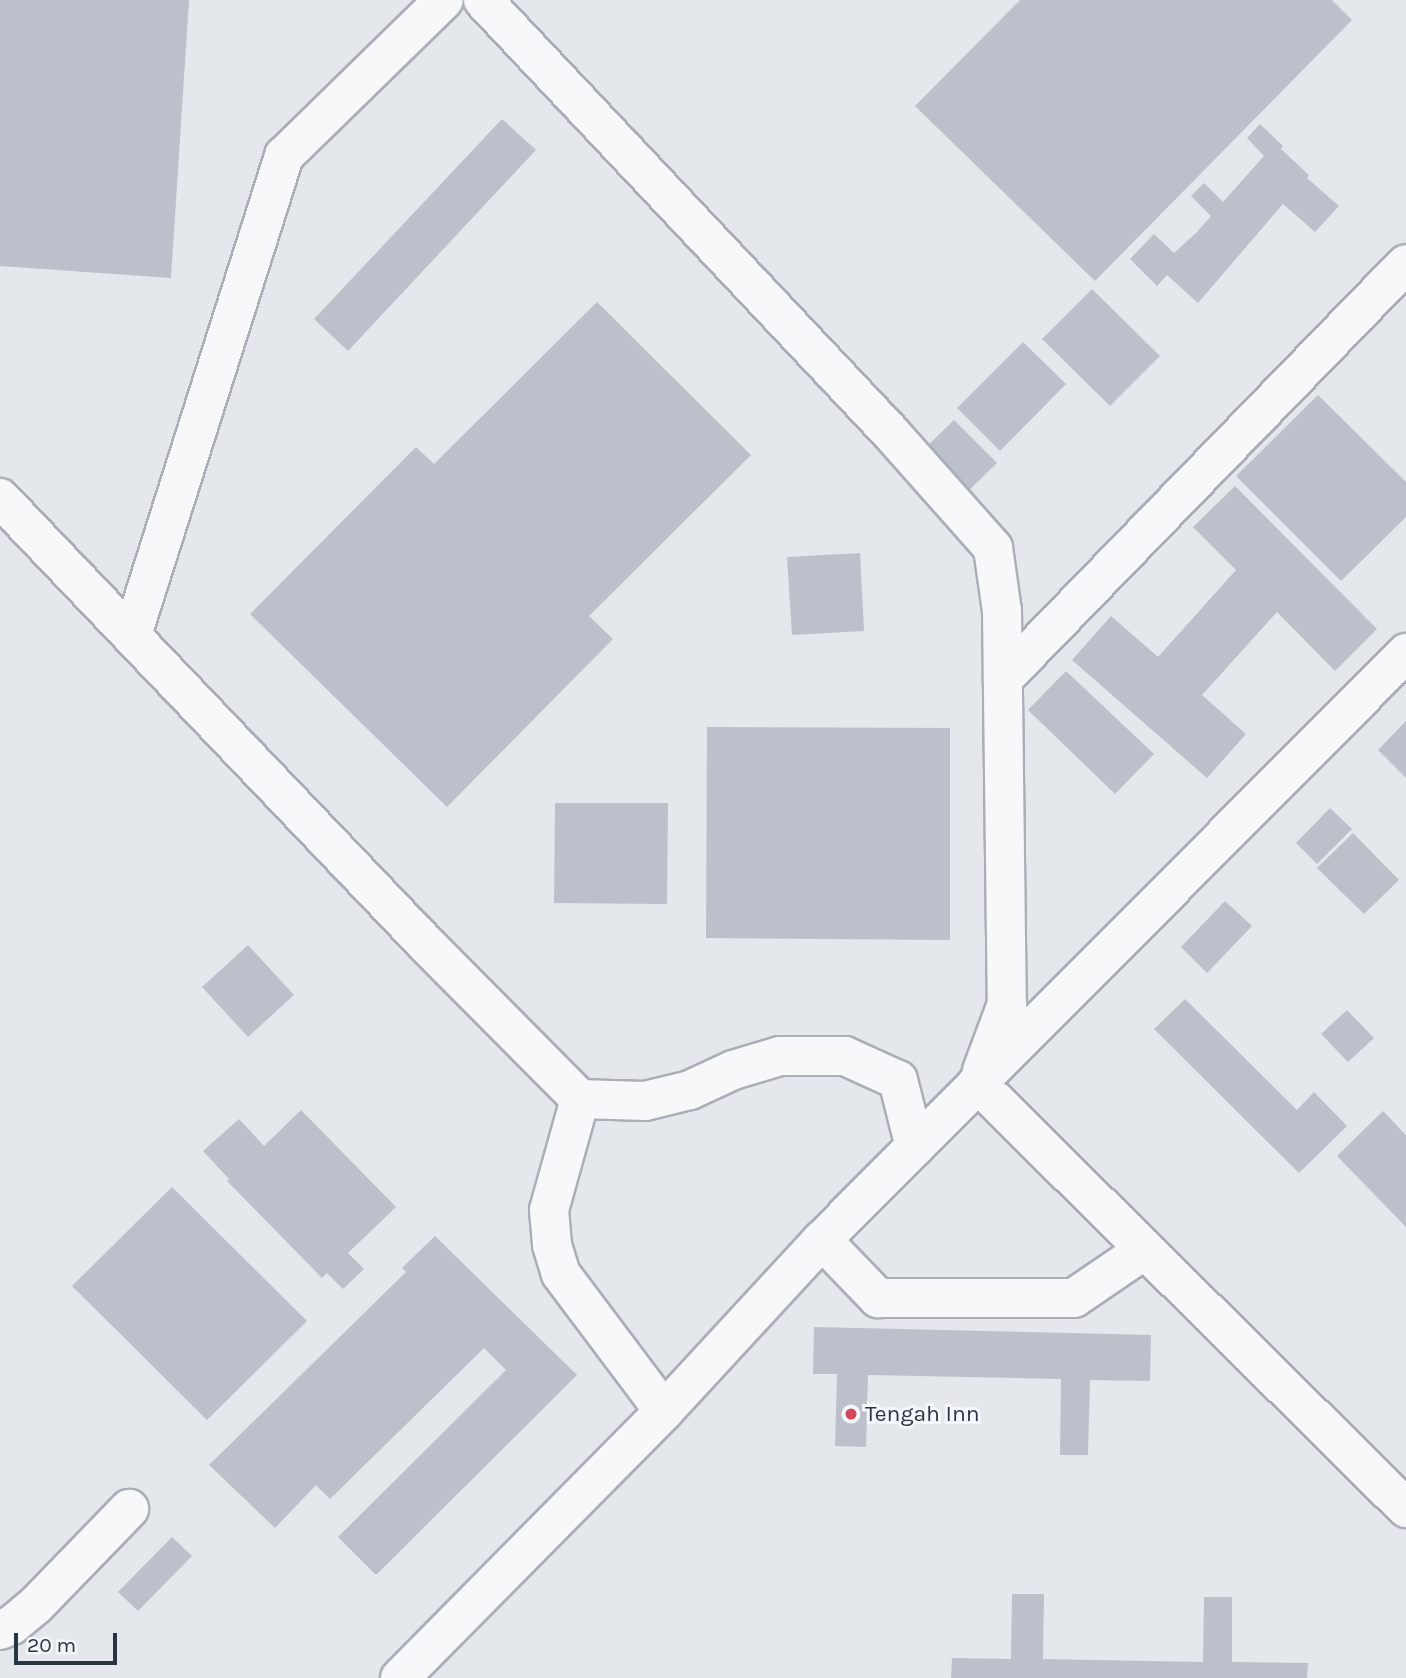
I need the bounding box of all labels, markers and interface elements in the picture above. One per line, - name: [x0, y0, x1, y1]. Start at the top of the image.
- place label: Tengah Inn: [865, 1400, 980, 1428]
- marker: Tengah Inn: [843, 1406, 859, 1422]
- scale bar: [18, 1618, 121, 1662]
- text: 20 m: [27, 1633, 76, 1657]

